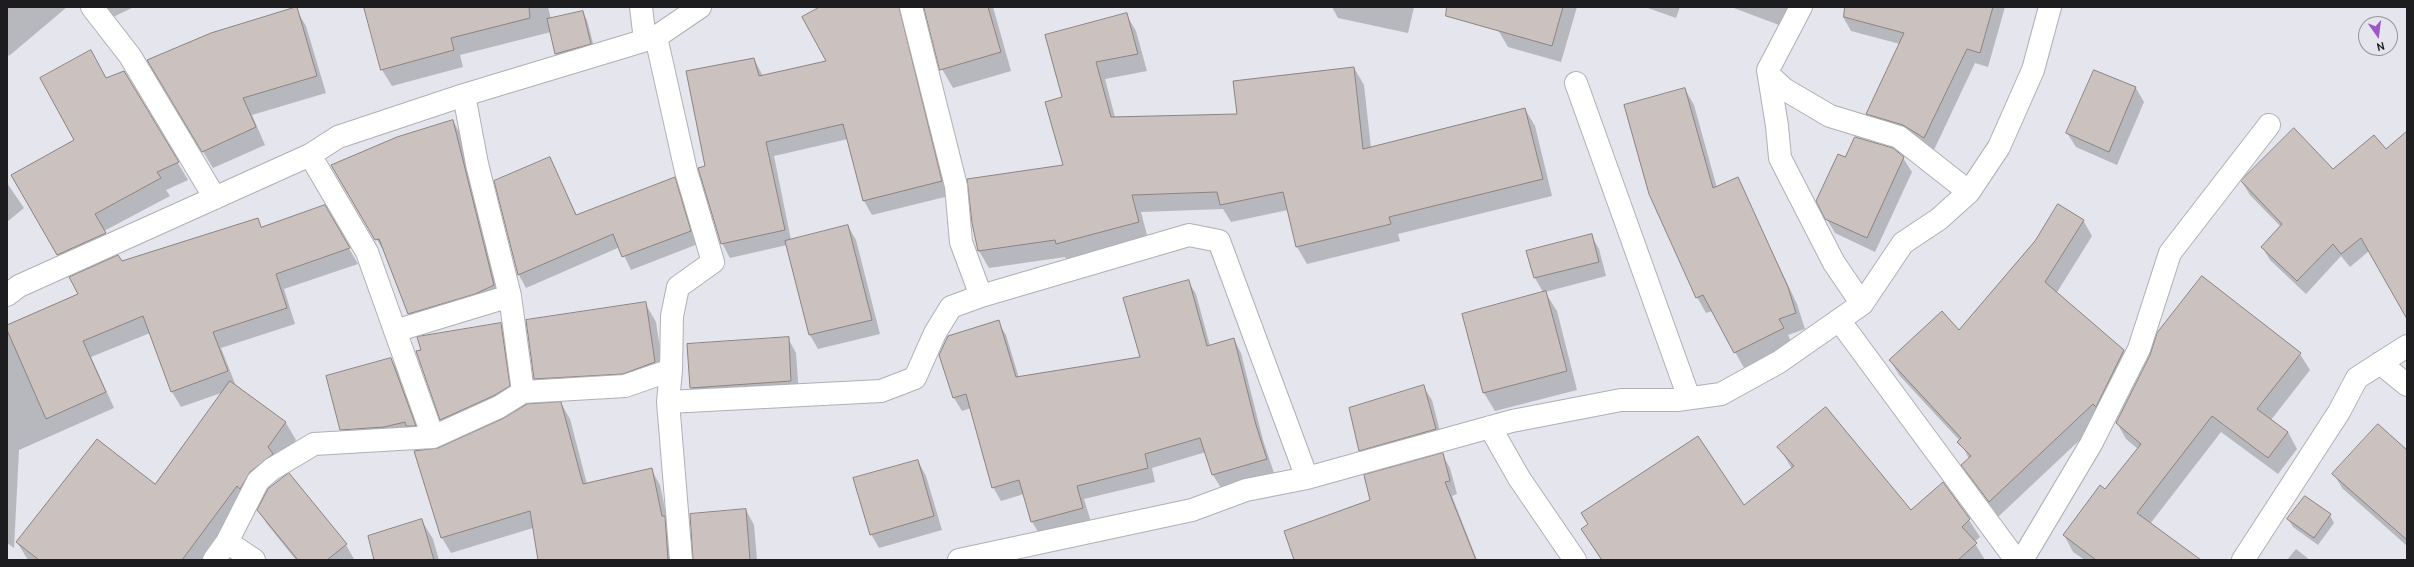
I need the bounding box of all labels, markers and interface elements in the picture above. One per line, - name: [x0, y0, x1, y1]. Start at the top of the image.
- north arrow: [2358, 16, 2398, 56]
- text: N: [2375, 39, 2386, 54]

